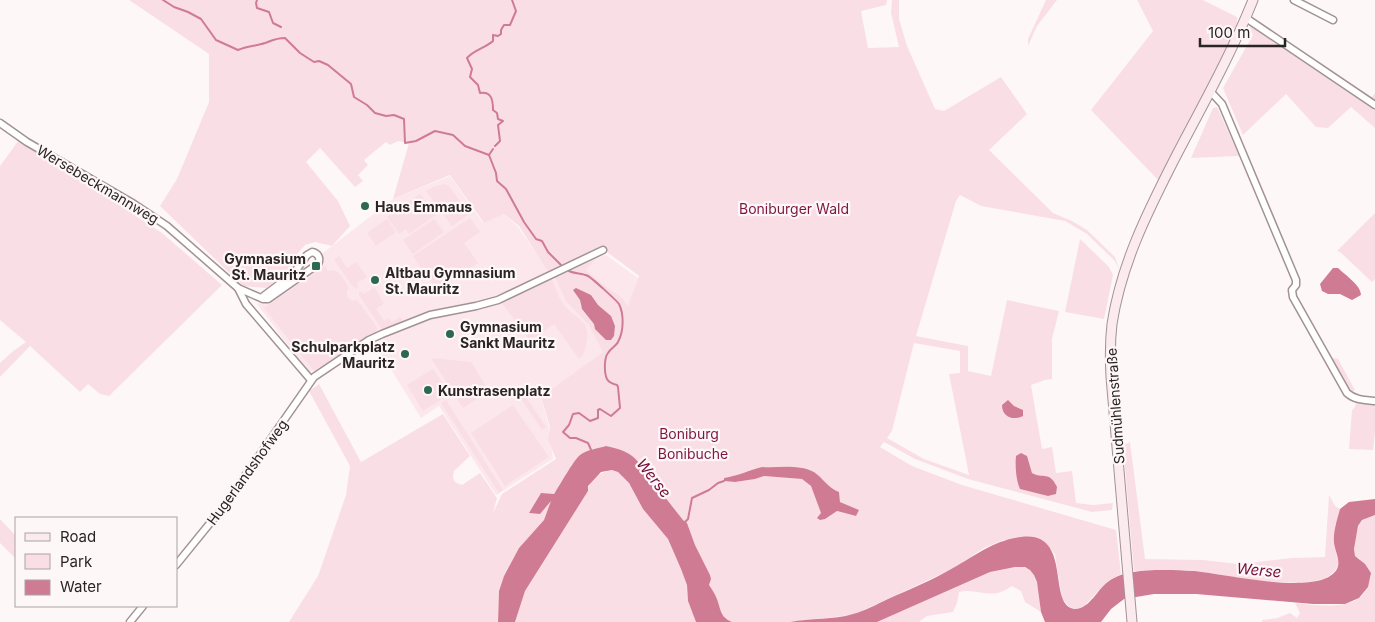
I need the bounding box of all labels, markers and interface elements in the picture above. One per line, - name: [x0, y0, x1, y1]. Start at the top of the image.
- scale bar: [1200, 15, 1285, 47]
- text: 100 m: [1208, 23, 1250, 42]
- street label: Wersebeckmannweg: [34, 141, 162, 227]
- place label: Haus Emmaus: [375, 198, 472, 215]
- marker: Haus Emmaus: [359, 200, 371, 212]
- park label: Boniburger Wald: [739, 200, 849, 217]
- place label: Gymnasium St. Mauritz: [224, 250, 306, 283]
- marker: Gymnasium St. Mauritz: [310, 260, 322, 272]
- place label: Altbau Gymnasium St. Mauritz: [385, 264, 515, 297]
- marker: Altbau Gymnasium St. Mauritz: [369, 274, 381, 286]
- place label: Gymnasium Sankt Mauritz: [460, 318, 555, 351]
- marker: Gymnasium Sankt Mauritz: [444, 328, 456, 340]
- place label: Schulparkplatz Mauritz: [291, 338, 395, 371]
- street label: Sudmühlenstraße: [1102, 347, 1128, 465]
- marker: Schulparkplatz Mauritz: [399, 348, 411, 360]
- place label: Kunstrasenplatz: [438, 382, 550, 399]
- marker: Kunstrasenplatz: [422, 384, 434, 396]
- street label: Hugerlandshofweg: [203, 416, 291, 528]
- park label: Boniburg: [659, 425, 719, 442]
- park label: Bonibuche: [658, 445, 728, 462]
- water label: Werse: [633, 454, 675, 502]
- legend: [15, 517, 178, 607]
- text: Road: [60, 527, 96, 546]
- text: Park: [60, 552, 93, 571]
- water label: Werse: [1236, 559, 1282, 581]
- text: Water: [60, 577, 102, 596]

